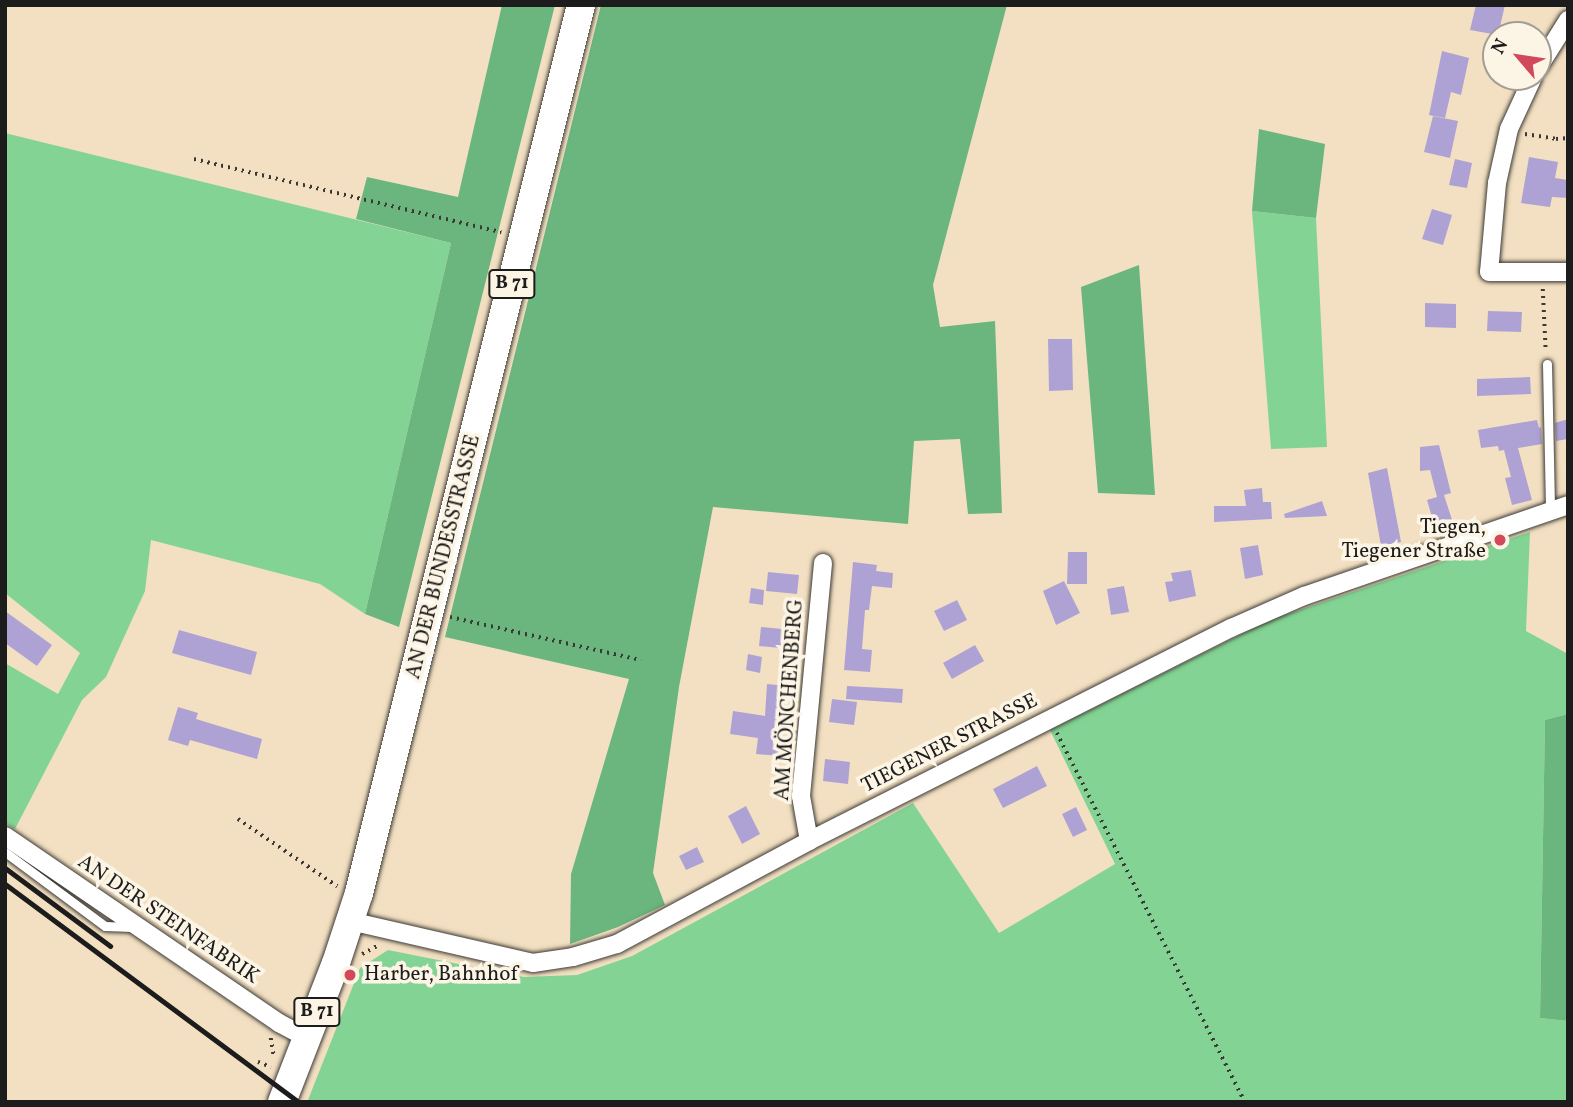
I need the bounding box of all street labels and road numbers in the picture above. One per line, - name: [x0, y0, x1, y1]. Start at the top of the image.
- road number: B 71: [488, 268, 536, 300]
- street label: AN DER BUNDESSTRASSE: [401, 432, 487, 682]
- street label: AM MÖNCHENBERG: [770, 598, 810, 802]
- street label: TIEGENER STRASSE: [858, 689, 1042, 799]
- street label: AN DER STEINFABRIK: [72, 850, 264, 990]
- road number: B 71: [292, 996, 342, 1028]

